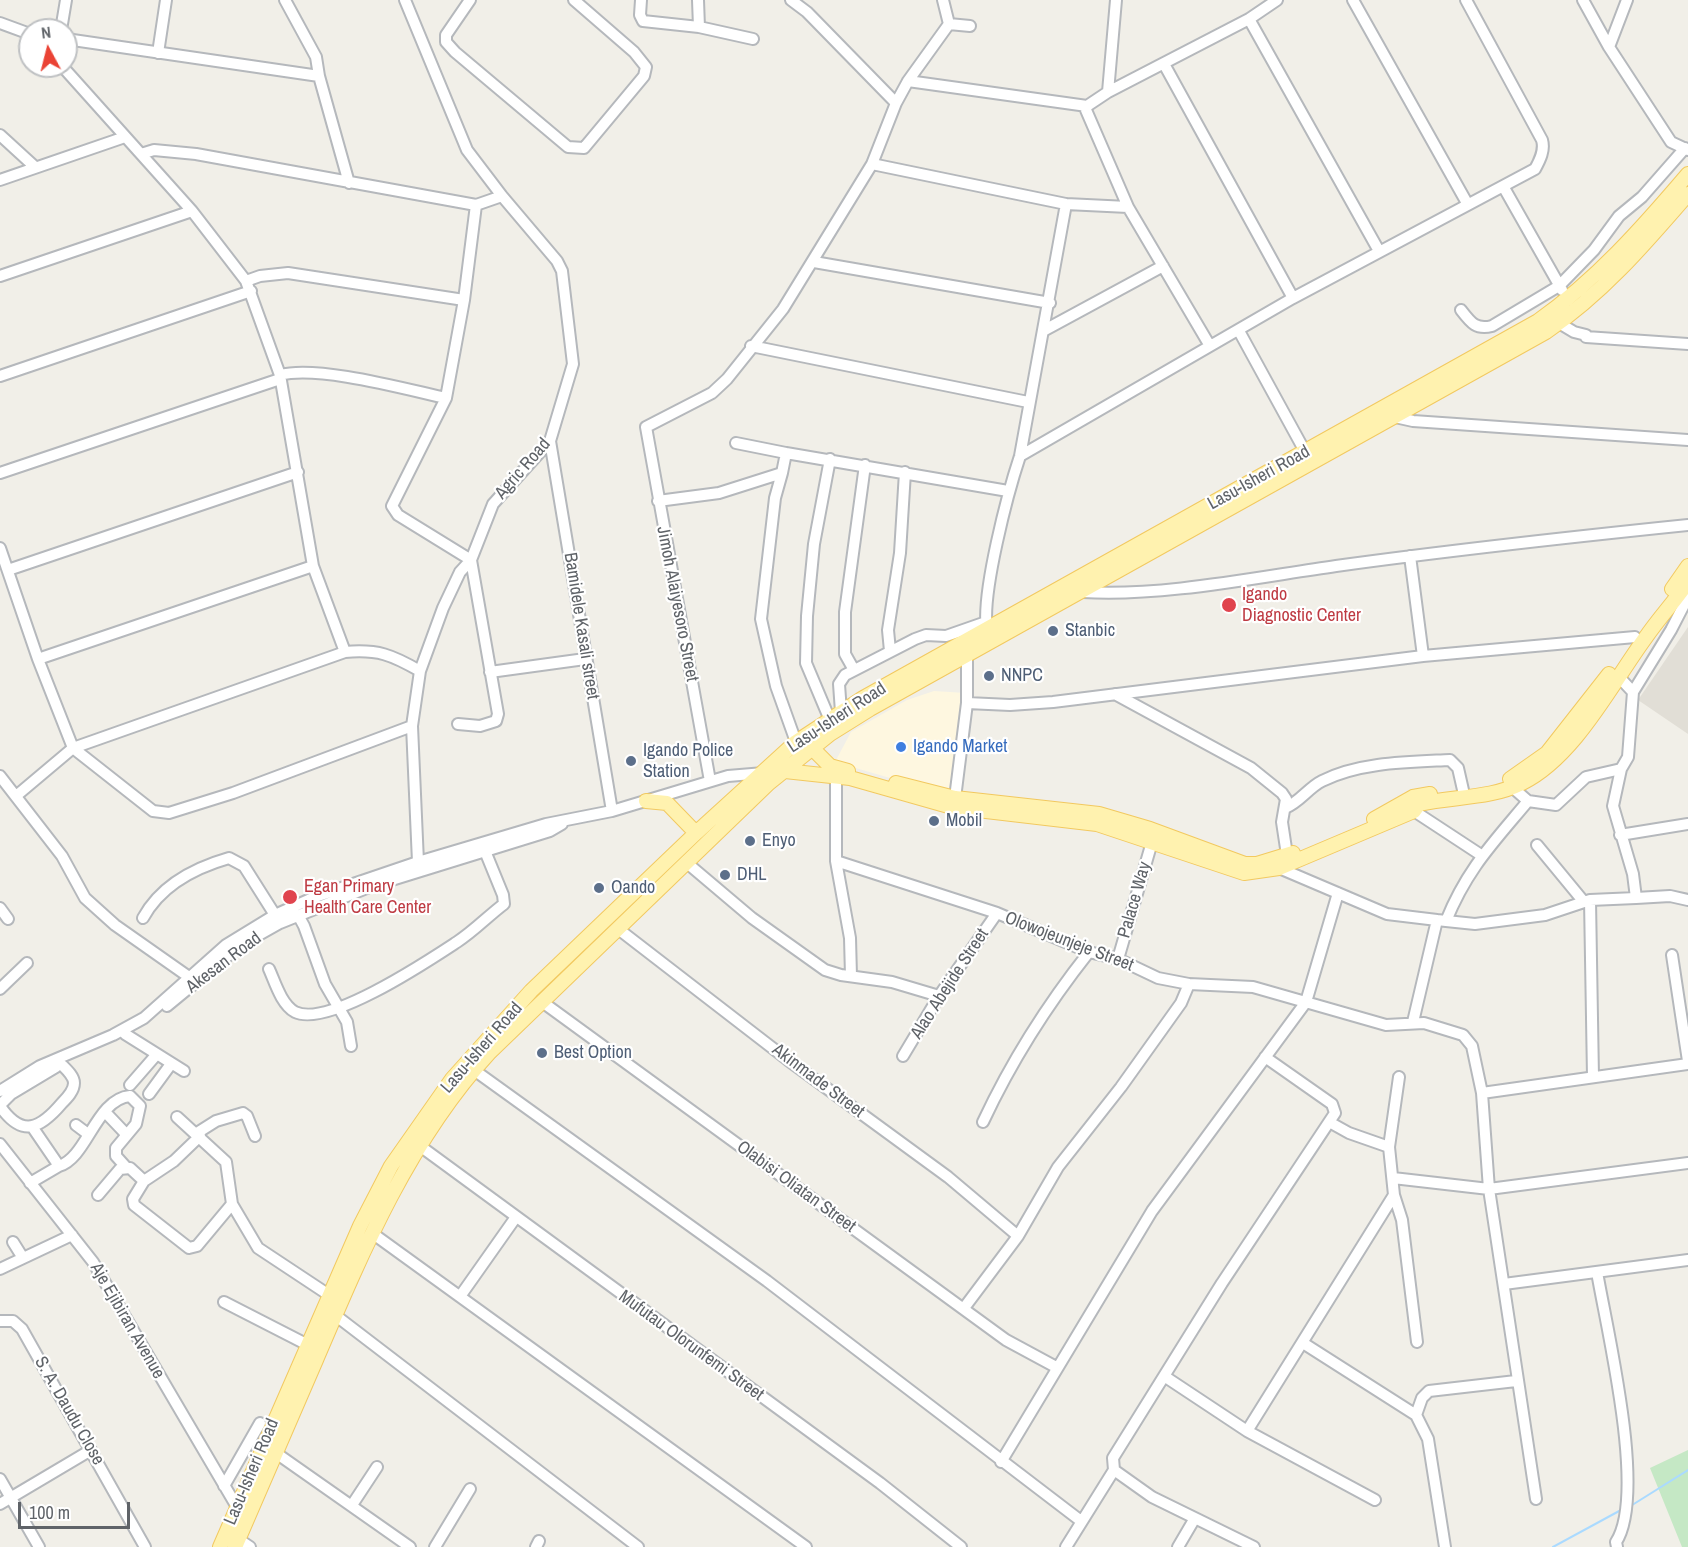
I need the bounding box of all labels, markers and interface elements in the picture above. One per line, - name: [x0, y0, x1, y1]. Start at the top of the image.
- north arrow: [18, 18, 78, 78]
- text: N: [40, 21, 52, 44]
- street label: Agric Road: [491, 434, 555, 504]
- street label: Lasu-Isheri Road: [1204, 441, 1314, 515]
- street label: Jimoh Alaiyesoro Street: [651, 525, 703, 683]
- street label: Bamidele Kasali street: [559, 551, 603, 701]
- place label: Igando Diagnostic Center: [1242, 584, 1361, 626]
- marker: Igando Diagnostic Center: [1220, 596, 1238, 614]
- place label: Stanbic: [1065, 620, 1115, 642]
- marker: Stanbic: [1046, 624, 1060, 638]
- place label: NNPC: [1001, 665, 1043, 687]
- marker: NNPC: [982, 669, 996, 683]
- street label: Lasu-Isheri Road: [784, 678, 890, 758]
- place label: Igando Market: [913, 736, 1007, 758]
- place label: Igando Police Station: [643, 740, 733, 783]
- marker: Igando Market: [894, 740, 908, 754]
- marker: Igando Police Station: [624, 754, 638, 768]
- place label: Mobil: [946, 810, 982, 832]
- marker: Mobil: [927, 814, 941, 828]
- place label: Enyo: [762, 830, 796, 852]
- marker: Enyo: [743, 834, 757, 848]
- street label: Palace Way: [1114, 859, 1156, 941]
- place label: DHL: [737, 864, 767, 886]
- marker: DHL: [718, 868, 732, 882]
- place label: Egan Primary Health Care Center: [304, 876, 431, 918]
- place label: Oando: [611, 877, 655, 899]
- marker: Oando: [592, 881, 606, 895]
- marker: Egan Primary Health Care Center: [281, 888, 299, 906]
- street label: Olowojeunjeje Street: [1002, 908, 1136, 976]
- street label: Alao Abejide Street: [906, 925, 994, 1043]
- street label: Akesan Road: [182, 928, 266, 998]
- street label: Lasu-Isheri Road: [437, 998, 527, 1098]
- street label: Akinmade Street: [768, 1039, 868, 1123]
- place label: Best Option: [554, 1042, 632, 1064]
- marker: Best Option: [535, 1046, 549, 1060]
- street label: Olabisi Oliatan Street: [732, 1137, 860, 1237]
- street label: Aje Ejibiran Avenue: [85, 1259, 169, 1383]
- street label: Mufutau Olorunfemi Street: [614, 1286, 768, 1406]
- street label: S. A. Daudu Close: [29, 1353, 109, 1469]
- street label: Lasu-Isheri Road: [220, 1416, 284, 1528]
- scale bar: [21, 1490, 134, 1528]
- text: 100 m: [29, 1500, 70, 1525]

